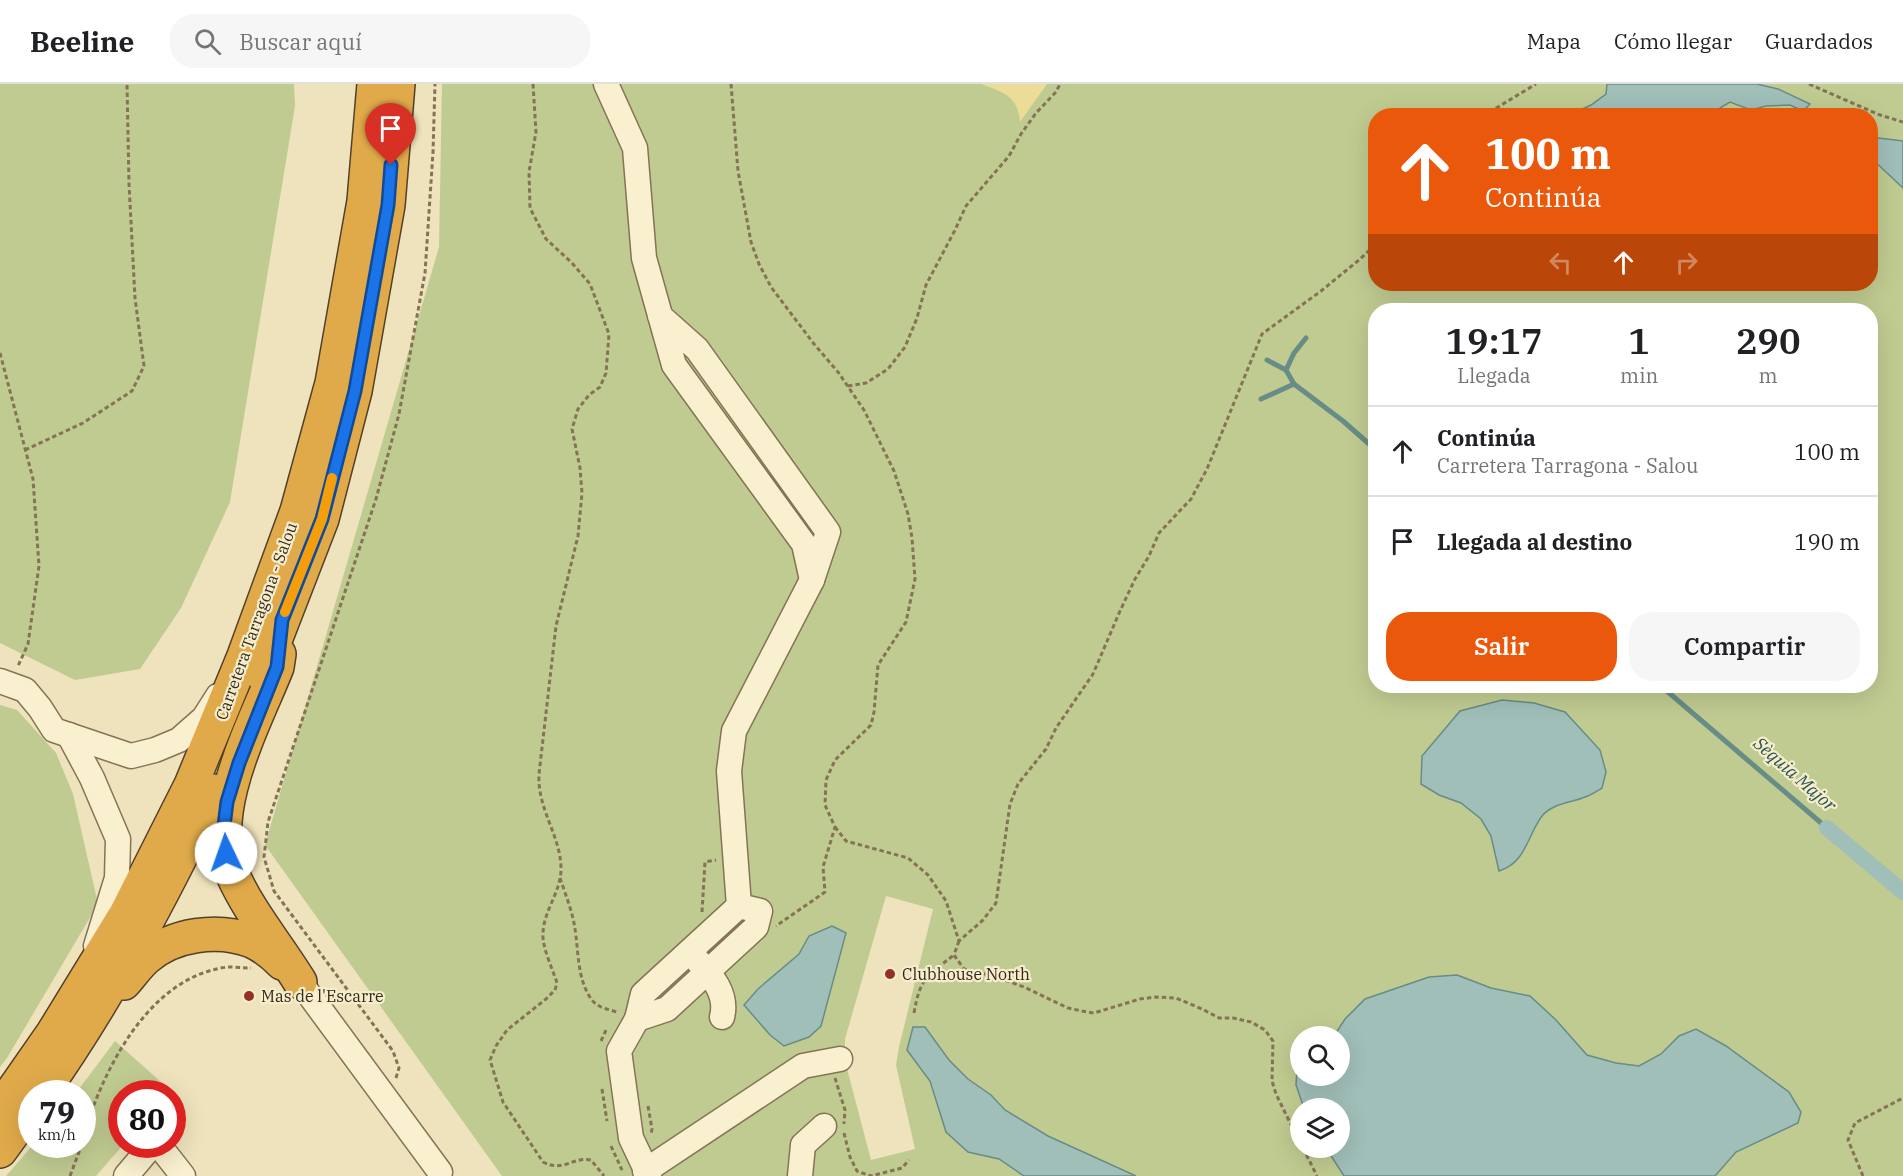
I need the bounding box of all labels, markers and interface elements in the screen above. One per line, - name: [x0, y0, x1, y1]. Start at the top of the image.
- search box: [170, 14, 590, 68]
- text: Beeline: [30, 23, 134, 60]
- icon: search: [191, 25, 224, 58]
- text: Buscar aquí: [239, 27, 362, 56]
- text: Mapa: [1527, 27, 1581, 55]
- text: Cómo llegar: [1614, 27, 1732, 55]
- text: Guardados: [1765, 27, 1873, 55]
- pin: [365, 103, 416, 165]
- icon: arrive: [374, 112, 407, 145]
- text: 100 m: [1485, 126, 1611, 181]
- icon: ahead: [1386, 132, 1464, 210]
- text: Continúa: [1485, 179, 1601, 214]
- icon: left: [1544, 246, 1577, 279]
- icon: ahead: [1607, 246, 1640, 279]
- icon: right: [1670, 246, 1703, 279]
- text: 19:17: [1445, 317, 1543, 364]
- text: 1: [1628, 317, 1650, 364]
- text: 290: [1736, 317, 1801, 364]
- text: Llegada: [1457, 362, 1531, 389]
- text: min: [1620, 362, 1658, 389]
- text: m: [1759, 362, 1778, 389]
- text: Continúa: [1437, 423, 1536, 452]
- icon: ahead: [1386, 435, 1419, 468]
- text: 100 m: [1794, 437, 1860, 466]
- text: Carretera Tarragona - Salou: [1437, 452, 1698, 479]
- street label: Carretera Tarragona - Salou: [211, 519, 301, 723]
- icon: arrive: [1386, 525, 1419, 558]
- text: Llegada al destino: [1437, 527, 1632, 556]
- text: 190 m: [1794, 527, 1860, 556]
- button: Salir: [1386, 612, 1617, 681]
- button: Compartir: [1629, 612, 1860, 681]
- water label: Sèquia Major: [1748, 731, 1842, 817]
- position arrow: [194, 821, 258, 885]
- place label: Clubhouse North: [902, 964, 1030, 984]
- marker: Clubhouse North: [883, 967, 897, 981]
- place label: Mas de l'Escarre: [261, 986, 384, 1006]
- marker: Mas de l'Escarre: [242, 989, 256, 1003]
- map controls: [1290, 1026, 1350, 1158]
- button: search: [1290, 1026, 1350, 1086]
- speed limit sign: 80: [108, 1080, 186, 1158]
- text: 79: [39, 1092, 75, 1131]
- button: layers: [1290, 1098, 1350, 1158]
- text: km/h: [38, 1125, 76, 1144]

